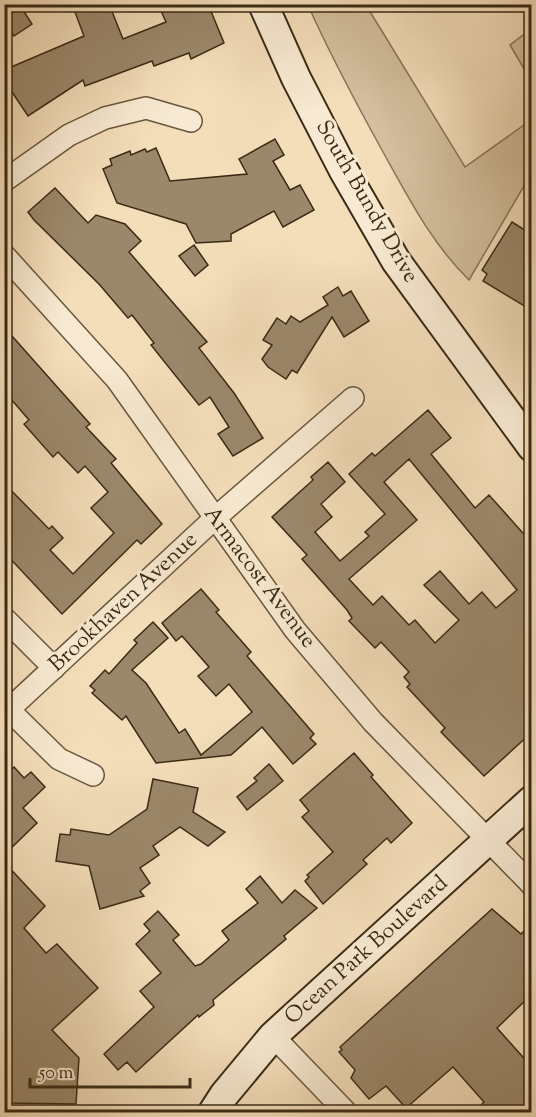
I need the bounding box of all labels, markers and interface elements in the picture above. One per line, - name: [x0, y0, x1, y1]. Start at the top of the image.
- street label: South Bundy Drive: [306, 115, 426, 289]
- street label: Armacost Avenue: [195, 500, 323, 656]
- street label: Brookhaven Avenue: [42, 525, 206, 681]
- street label: Ocean Park Boulevard: [278, 869, 456, 1033]
- scale bar: [30, 1051, 190, 1089]
- text: 50 m: [38, 1061, 74, 1087]

